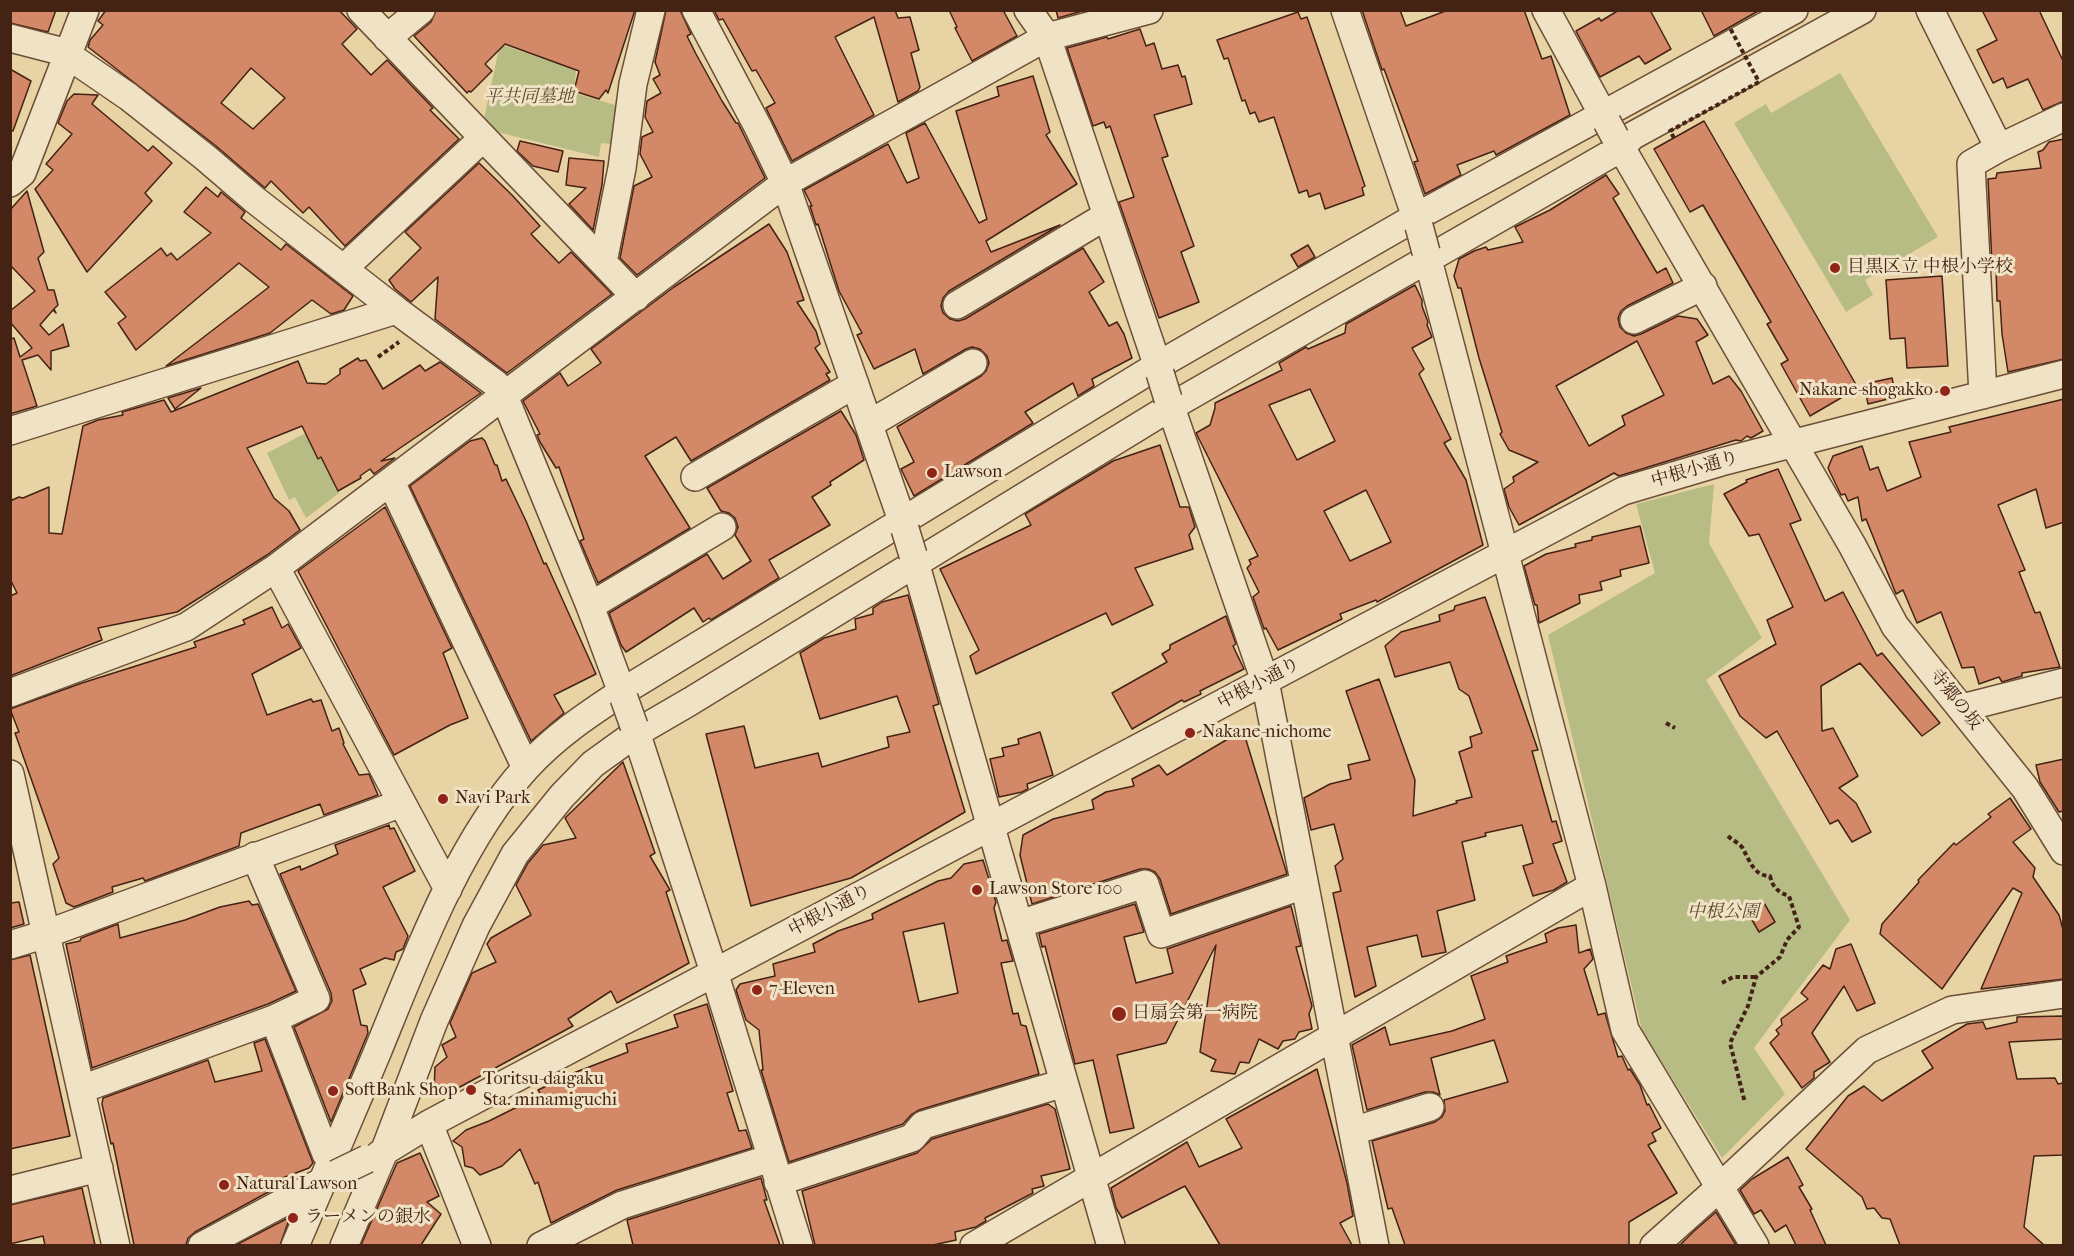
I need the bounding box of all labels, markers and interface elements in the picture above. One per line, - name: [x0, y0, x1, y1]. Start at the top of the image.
- park label: 平共同墓地: [484, 87, 574, 109]
- place label: 目黒区立 中根小学校: [1847, 257, 2013, 279]
- marker: 目黒区立 中根小学校: [1828, 261, 1842, 275]
- place label: Nakane-shogakko: [1799, 380, 1933, 402]
- marker: Nakane-shogakko: [1938, 384, 1952, 398]
- street label: 中根小通り: [1649, 447, 1741, 493]
- place label: Lawson: [944, 462, 1002, 484]
- marker: Lawson: [925, 466, 939, 480]
- street label: 中根小通り: [1214, 653, 1304, 715]
- street label: 寺郷の坂: [1924, 665, 1986, 735]
- place label: Nakane-nichome: [1202, 722, 1331, 744]
- marker: Nakane-nichome: [1183, 726, 1197, 740]
- place label: Navi Park: [455, 788, 530, 810]
- marker: Navi Park: [436, 792, 450, 806]
- place label: Lawson Store 100: [989, 879, 1122, 901]
- street label: 中根小通り: [785, 880, 875, 942]
- marker: Lawson Store 100: [970, 883, 984, 897]
- park label: 中根公園: [1687, 902, 1759, 924]
- place label: 7-Eleven: [769, 979, 835, 1001]
- marker: 7-Eleven: [750, 983, 764, 997]
- place label: 日扇会第一病院: [1132, 1003, 1258, 1025]
- marker: 日扇会第一病院: [1110, 1005, 1128, 1023]
- place label: Toritsu-daigaku Sta. minamiguchi: [483, 1069, 617, 1112]
- place label: SoftBank Shop: [345, 1080, 457, 1102]
- marker: Toritsu-daigaku Sta. minamiguchi: [464, 1083, 478, 1097]
- marker: SoftBank Shop: [326, 1084, 340, 1098]
- place label: Natural Lawson: [236, 1174, 357, 1196]
- marker: Natural Lawson: [217, 1178, 231, 1192]
- place label: ラーメンの銀水: [305, 1207, 431, 1229]
- marker: ラーメンの銀水: [286, 1211, 300, 1225]

